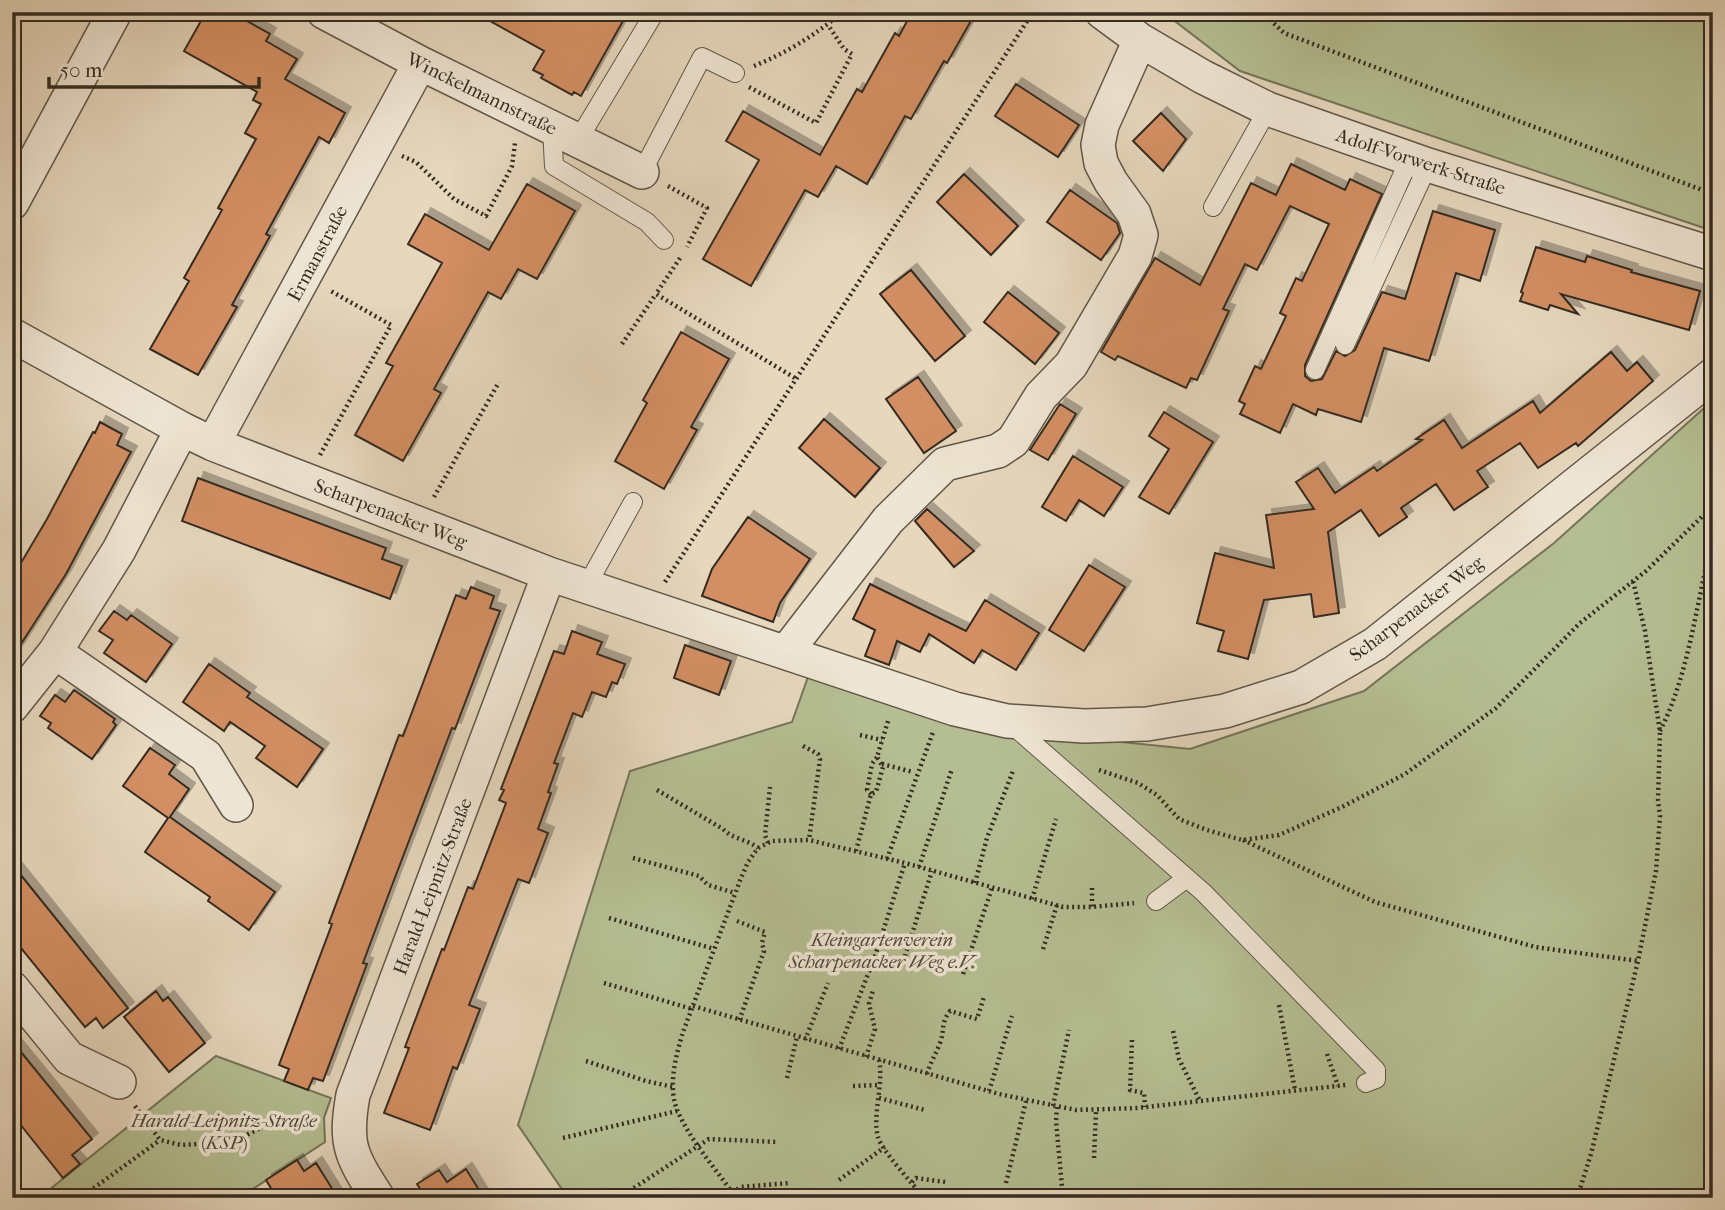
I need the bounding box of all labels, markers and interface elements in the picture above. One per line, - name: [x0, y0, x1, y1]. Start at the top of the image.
- scale bar: [49, 46, 259, 90]
- street label: Winckelmannstraße: [402, 47, 560, 140]
- text: 50 m: [60, 58, 103, 82]
- street label: Adolf-Vorwerk-Straße: [1332, 124, 1508, 200]
- street label: Ermanstraße: [283, 202, 352, 305]
- street label: Scharpenacker Weg: [311, 475, 471, 554]
- street label: Scharpenacker Weg: [1345, 551, 1489, 666]
- street label: Harald-Leipnitz-Straße: [389, 795, 477, 978]
- park label: Kleingartenverein Scharpenacker Weg e.V.: [788, 929, 978, 973]
- park label: Harald-Leipnitz-Straße (KSP): [130, 1110, 318, 1154]

